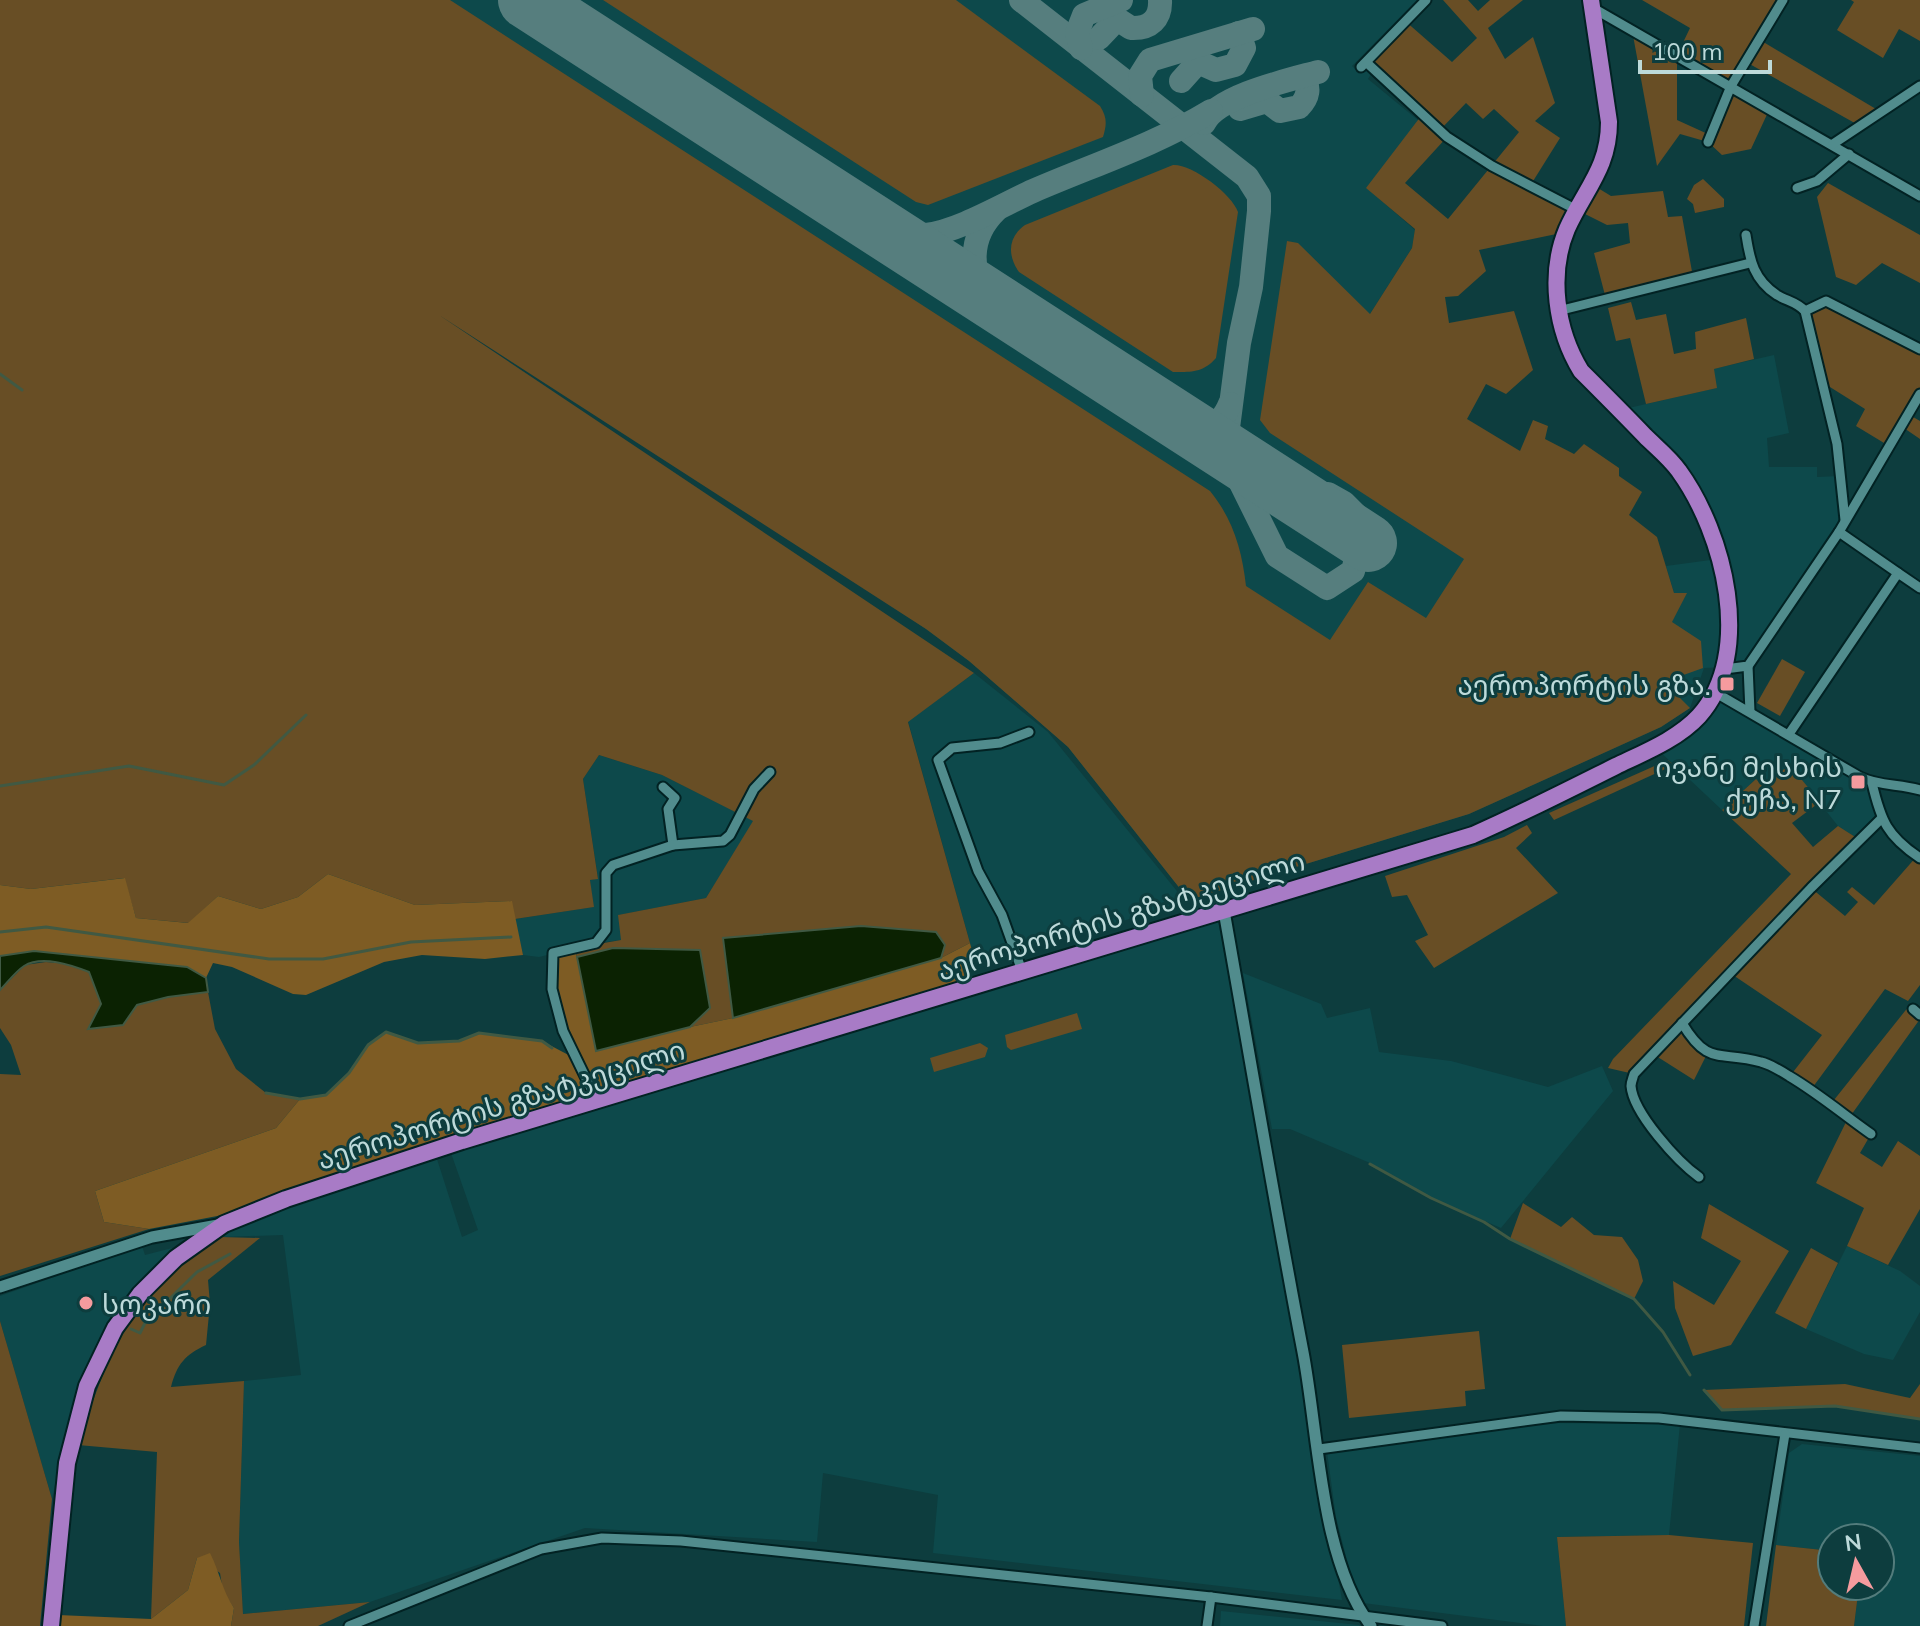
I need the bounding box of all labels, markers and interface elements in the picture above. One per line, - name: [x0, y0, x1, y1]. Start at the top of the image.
- scale bar: [1640, 24, 1770, 74]
- text: 100 m: [1652, 36, 1723, 66]
- place label: აეროპორტის გზა.: [1457, 667, 1711, 702]
- marker: აეროპორტის გზა.: [1718, 675, 1736, 693]
- place label: ივანე მესხის ქუჩა, N7: [1655, 749, 1842, 816]
- marker: ივანე მესხის ქუჩა, N7: [1849, 773, 1867, 791]
- street label: აეროპორტის გზატკეცილი: [933, 842, 1309, 988]
- street label: აეროპორტის გზატკეცილი: [313, 1031, 689, 1177]
- place label: სოკარი: [102, 1286, 211, 1321]
- marker: სოკარი: [77, 1294, 95, 1312]
- north arrow: [1816, 1522, 1896, 1602]
- text: N: [1843, 1527, 1863, 1557]

